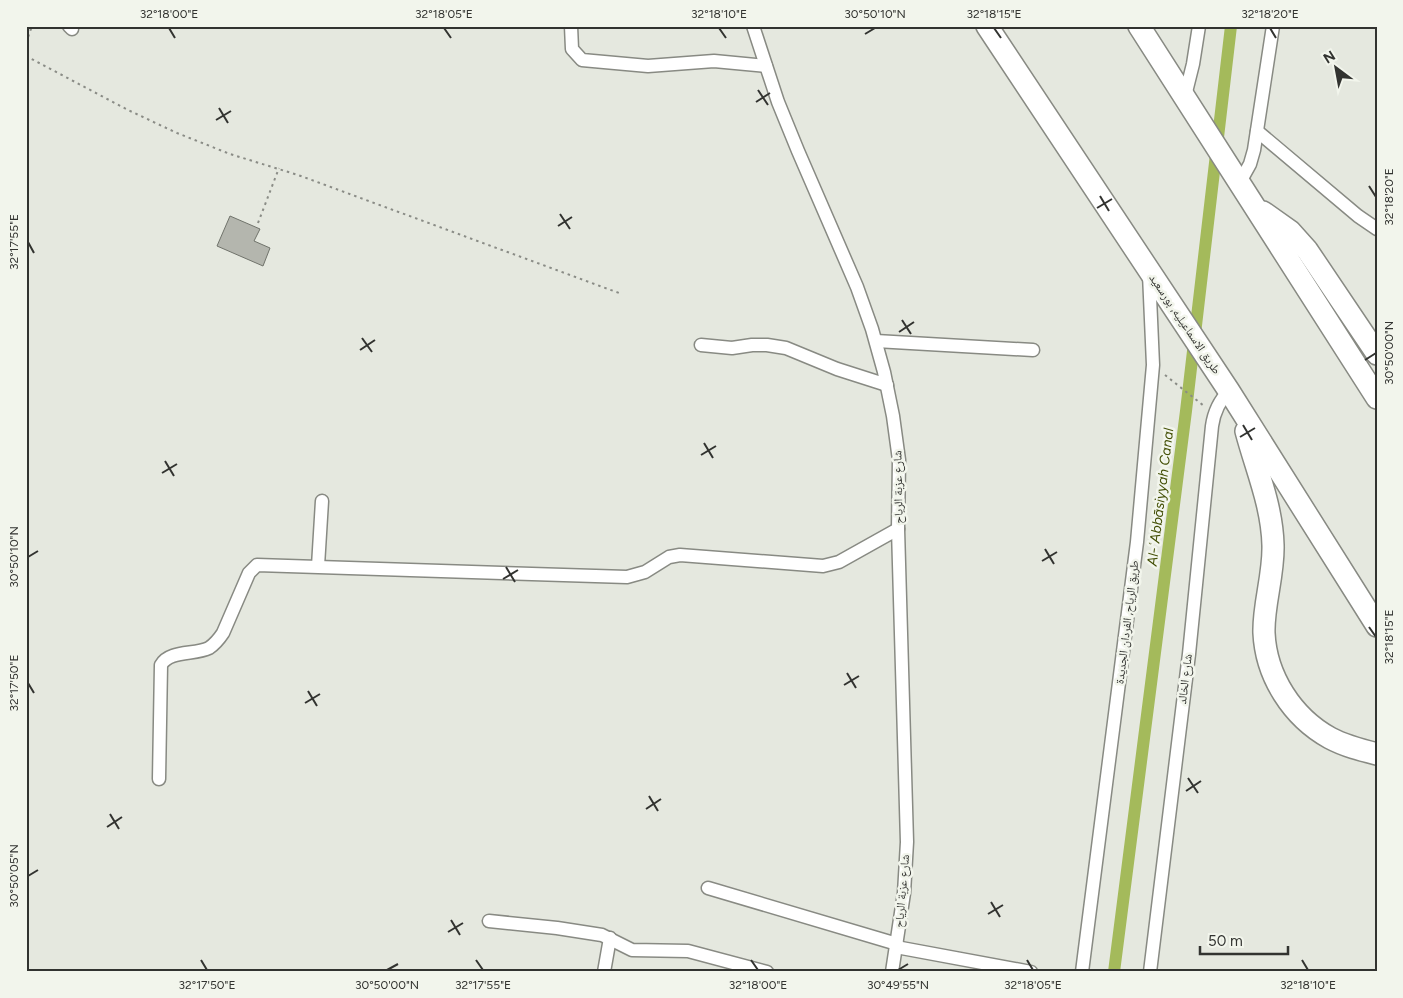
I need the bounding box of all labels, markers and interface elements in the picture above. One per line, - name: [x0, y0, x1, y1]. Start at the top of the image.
- text: 32°18'00"E: [140, 7, 198, 21]
- text: 32°18'05"E: [415, 7, 473, 21]
- text: 32°18'10"E: [691, 7, 747, 21]
- text: 30°50'10"N: [844, 7, 906, 21]
- text: 32°18'15"E: [966, 7, 1022, 21]
- text: 32°18'20"E: [1241, 7, 1299, 21]
- north arrow: [1310, 42, 1360, 92]
- text: N: [1320, 47, 1338, 67]
- text: 32°18'20"E: [1382, 168, 1396, 226]
- text: 32°17'55"E: [7, 214, 21, 270]
- street label: طريق الاسماعيليه, بورسعيد: [1146, 271, 1224, 377]
- text: 30°50'00"N: [1382, 321, 1396, 385]
- water label: Al-ʿAbbāsiyyah Canal: [1143, 426, 1177, 568]
- street label: شارع عزبة الرياح: [890, 450, 907, 524]
- text: 30°50'10"N: [7, 526, 21, 588]
- street label: طريق الرياح, الفردان الجديدة: [1112, 559, 1142, 685]
- text: 32°18'15"E: [1382, 609, 1396, 665]
- street label: شارع الخالد: [1175, 653, 1196, 705]
- text: 32°17'50"E: [7, 654, 21, 712]
- text: 30°50'05"N: [7, 844, 21, 908]
- street label: شارع عزبة الرياح: [892, 854, 913, 928]
- scale bar: [1200, 923, 1288, 955]
- text: 50 m: [1208, 932, 1243, 950]
- text: 32°17'50"E: [178, 978, 236, 992]
- text: 30°50'00"N: [355, 978, 419, 992]
- text: 32°17'55"E: [455, 978, 511, 992]
- text: 32°18'00"E: [729, 978, 787, 992]
- text: 30°49'55"N: [867, 978, 929, 992]
- text: 32°18'05"E: [1004, 978, 1062, 992]
- text: 32°18'10"E: [1280, 978, 1336, 992]

